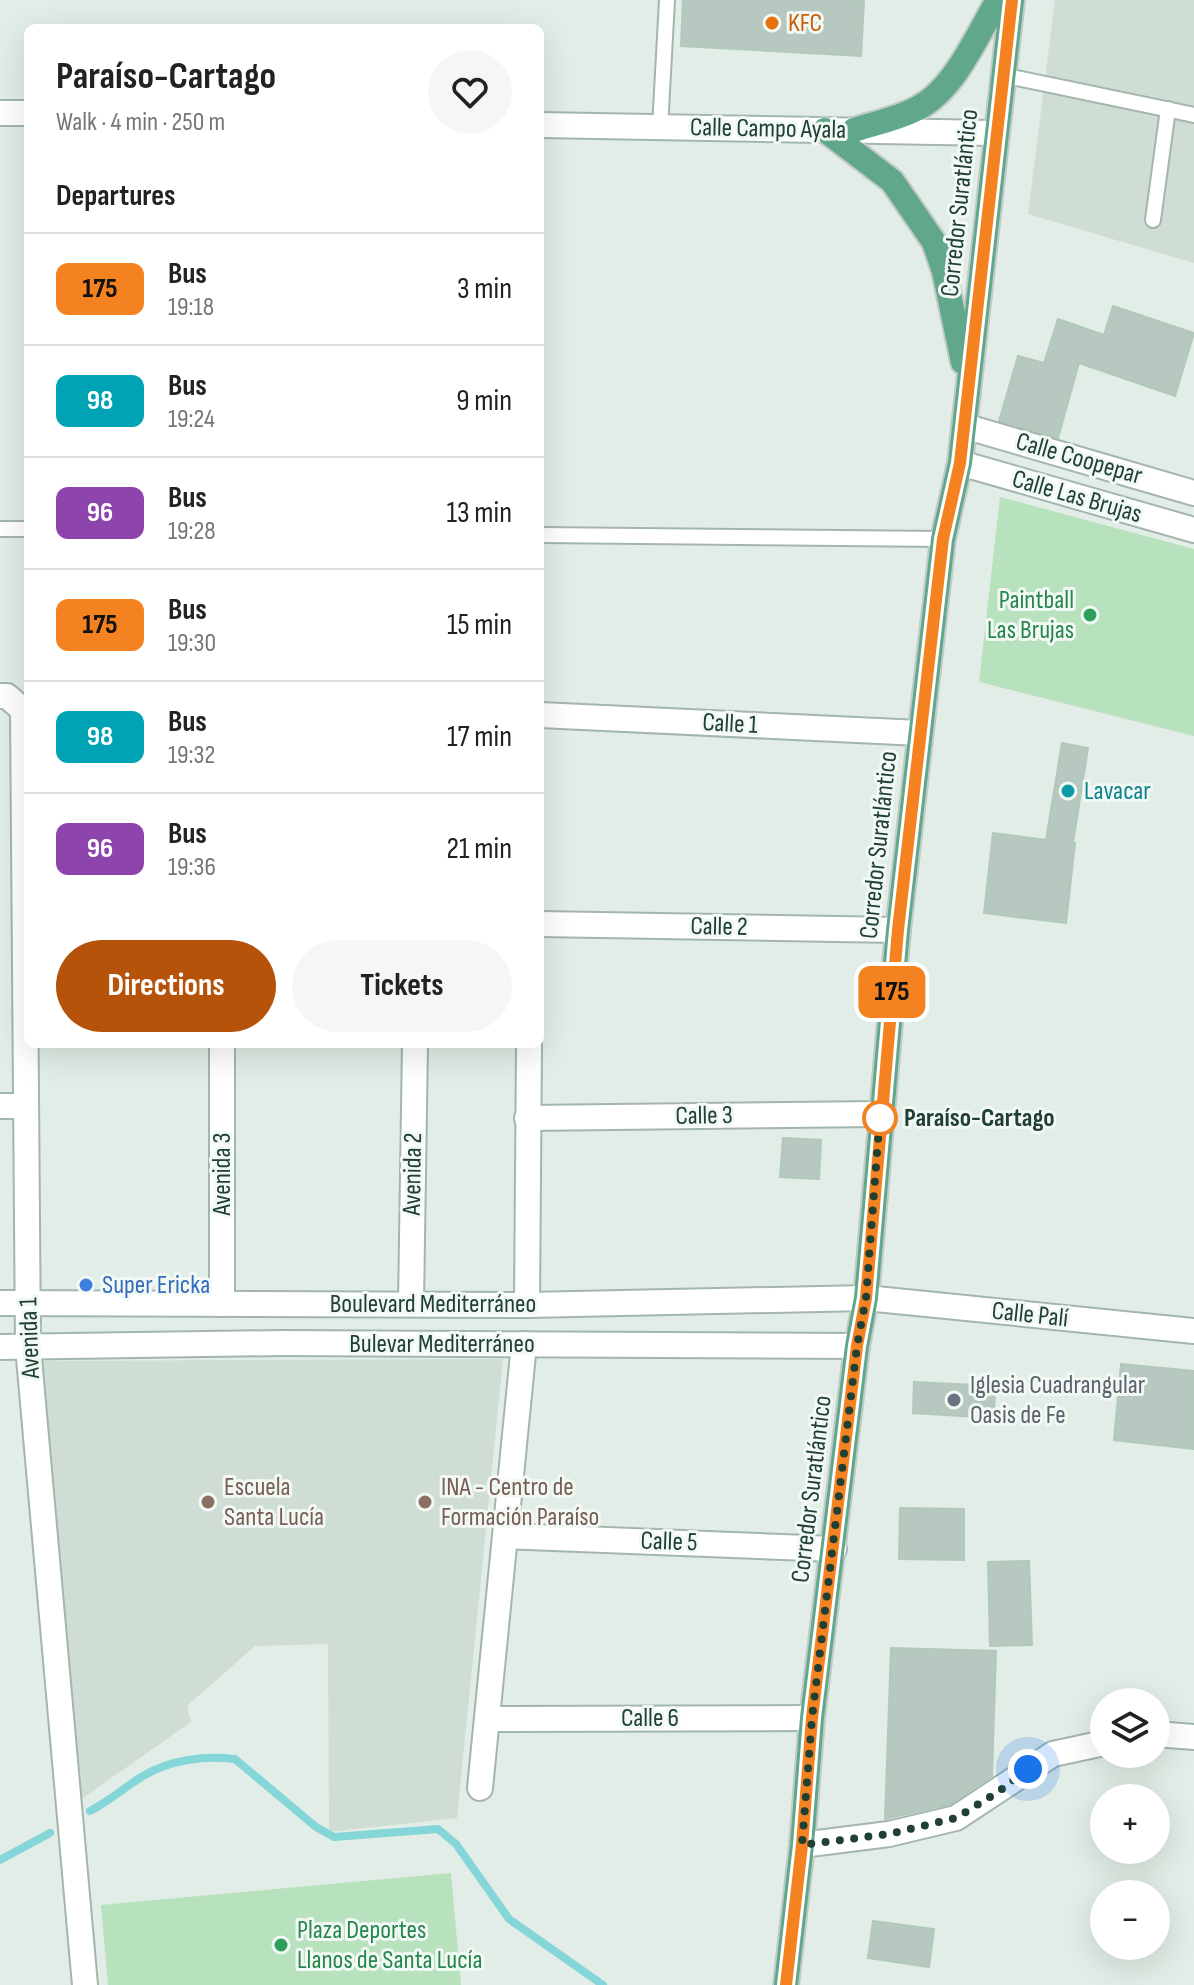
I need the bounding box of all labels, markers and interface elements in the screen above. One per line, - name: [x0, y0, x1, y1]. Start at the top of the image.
- place label: KFC: [788, 8, 822, 39]
- marker: KFC: [763, 14, 781, 32]
- button: heart: [428, 50, 512, 134]
- text: Paraíso-Cartago: [56, 54, 276, 99]
- text: Walk · 4 min · 250 m: [56, 107, 225, 138]
- street label: Corredor Suratlántico: [935, 108, 985, 298]
- street label: Calle Campo Ayala: [690, 112, 846, 146]
- text: Departures: [56, 178, 176, 214]
- text: Bus: [168, 256, 207, 292]
- text: 3 min: [457, 271, 512, 307]
- text: 175: [82, 272, 118, 305]
- text: 19:18: [168, 292, 214, 323]
- text: Bus: [168, 368, 207, 404]
- text: 9 min: [456, 383, 512, 419]
- text: 98: [87, 384, 113, 417]
- text: 19:24: [168, 404, 215, 435]
- street label: Calle Coopepar: [1012, 426, 1146, 492]
- street label: Calle Las Brujas: [1009, 464, 1145, 530]
- text: Bus: [168, 480, 207, 516]
- text: 13 min: [446, 495, 512, 531]
- text: 96: [87, 496, 113, 529]
- text: 19:28: [168, 516, 216, 547]
- place label: Paintball Las Brujas: [987, 585, 1074, 646]
- text: Bus: [168, 592, 207, 628]
- marker: Paintball Las Brujas: [1081, 606, 1099, 624]
- text: 15 min: [447, 607, 512, 643]
- text: 175: [82, 608, 118, 641]
- text: 19:30: [168, 628, 216, 659]
- text: Bus: [168, 704, 207, 740]
- street label: Calle 1: [701, 707, 759, 741]
- text: 17 min: [447, 719, 512, 755]
- text: 98: [87, 720, 113, 753]
- text: 19:32: [168, 740, 215, 771]
- street label: Corredor Suratlántico: [854, 750, 904, 940]
- place label: Lavacar: [1084, 776, 1151, 807]
- marker: Lavacar: [1059, 782, 1077, 800]
- text: Bus: [168, 816, 207, 852]
- text: 21 min: [447, 831, 512, 867]
- text: 96: [87, 832, 113, 865]
- text: 19:36: [168, 852, 216, 883]
- street label: Calle 2: [690, 911, 748, 943]
- button: Directions: [56, 940, 276, 1032]
- button: Tickets: [292, 940, 512, 1032]
- line badge: 175: [846, 966, 938, 1018]
- text: 175: [874, 975, 910, 1008]
- street label: Calle 3: [675, 1100, 733, 1132]
- marker: Paraíso-Cartago: [863, 1101, 897, 1135]
- place label: Paraíso-Cartago: [904, 1103, 1055, 1134]
- street label: Avenida 2: [397, 1132, 429, 1217]
- street label: Avenida 3: [207, 1133, 238, 1216]
- place label: Super Ericka: [102, 1270, 210, 1301]
- marker: Super Ericka: [77, 1276, 95, 1294]
- street label: Boulevard Mediterráneo: [330, 1289, 536, 1320]
- street label: Calle Palí: [990, 1296, 1070, 1334]
- street label: Avenida 1: [13, 1297, 47, 1380]
- street label: Bulevar Mediterráneo: [349, 1329, 535, 1360]
- place label: Iglesia Cuadrangular Oasis de Fe: [970, 1370, 1146, 1431]
- marker: Iglesia Cuadrangular Oasis de Fe: [945, 1391, 963, 1409]
- street label: Corredor Suratlántico: [785, 1394, 839, 1584]
- place label: Escuela Santa Lucía: [224, 1472, 324, 1533]
- place label: INA - Centro de Formación Paraíso: [441, 1472, 599, 1533]
- marker: Escuela Santa Lucía: [199, 1493, 217, 1511]
- marker: INA - Centro de Formación Paraíso: [416, 1493, 434, 1511]
- street label: Calle 5: [640, 1526, 698, 1558]
- map controls: [1090, 1688, 1170, 1960]
- button: layers: [1090, 1688, 1170, 1768]
- street label: Calle 6: [621, 1703, 679, 1734]
- your location: [1008, 1749, 1048, 1789]
- button: +: [1090, 1784, 1170, 1864]
- button: −: [1090, 1880, 1170, 1960]
- place label: Plaza Deportes Llanos de Santa Lucía: [297, 1915, 482, 1976]
- marker: Plaza Deportes Llanos de Santa Lucía: [272, 1936, 290, 1954]

